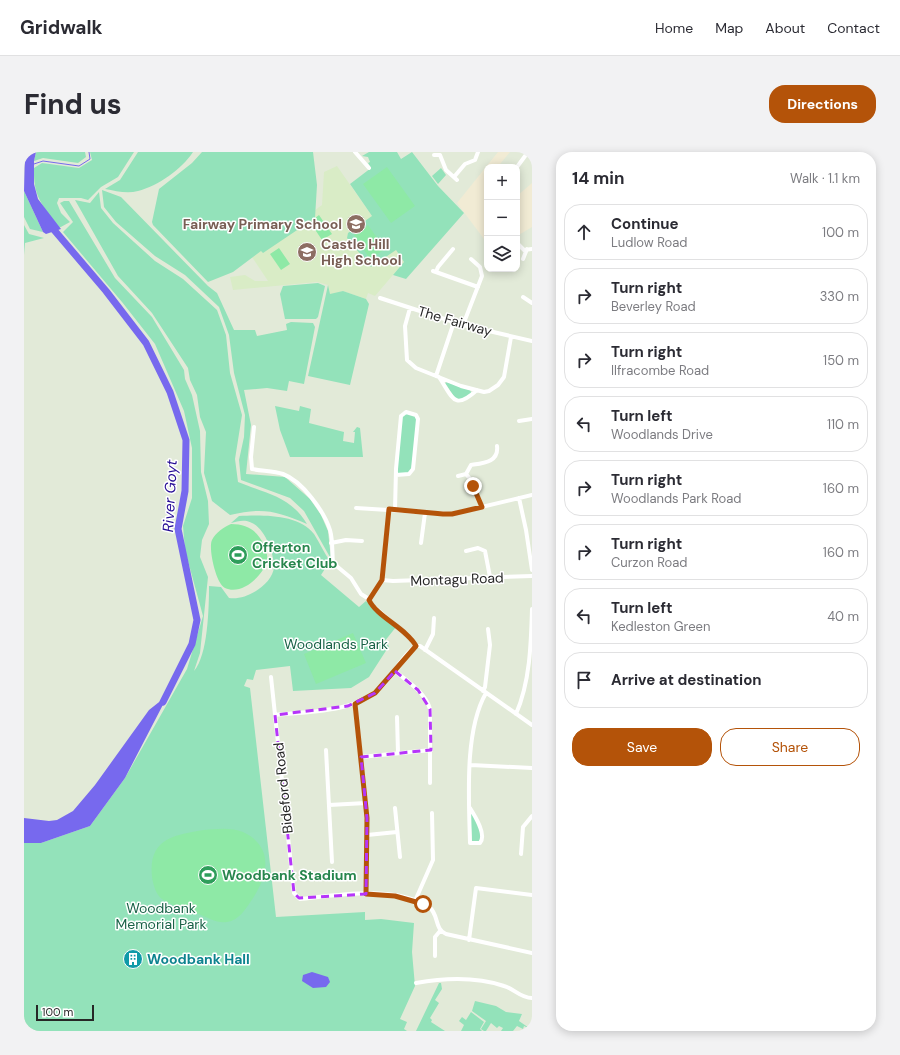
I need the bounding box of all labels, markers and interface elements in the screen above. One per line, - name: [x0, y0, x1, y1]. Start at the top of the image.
- text: Gridwalk: [20, 15, 102, 40]
- text: Home: [655, 19, 693, 37]
- text: Map: [715, 19, 743, 37]
- text: About: [765, 19, 805, 37]
- text: Contact: [827, 19, 880, 37]
- button: Directions: [769, 85, 876, 123]
- text: Find us: [24, 86, 122, 123]
- map controls: [484, 164, 520, 272]
- button: +: [484, 164, 520, 200]
- text: 14 min: [572, 167, 624, 189]
- text: Walk · 1.1 km: [790, 170, 860, 187]
- button: −: [484, 200, 520, 236]
- school or university icon: Fairway Primary School: [345, 213, 367, 235]
- text: Continue: [611, 214, 679, 234]
- place label: Fairway Primary School: [183, 215, 342, 233]
- icon: ahead: [573, 221, 595, 243]
- text: 100 m: [822, 224, 859, 241]
- text: Ludlow Road: [611, 234, 687, 251]
- place label: Castle Hill High School: [321, 235, 402, 269]
- button: layers: [484, 236, 520, 272]
- school or university icon: Castle Hill High School: [296, 241, 318, 263]
- text: Turn right: [611, 278, 682, 298]
- icon: right: [573, 285, 595, 307]
- text: 330 m: [820, 288, 859, 305]
- text: Beverley Road: [611, 298, 696, 315]
- street label: The Fairway: [416, 302, 494, 340]
- text: Turn right: [611, 342, 682, 362]
- icon: right: [573, 349, 595, 371]
- text: 150 m: [823, 352, 859, 369]
- text: Ilfracombe Road: [611, 362, 709, 379]
- text: Turn left: [611, 406, 672, 426]
- icon: left: [573, 413, 595, 435]
- text: 110 m: [827, 416, 859, 433]
- text: Woodlands Drive: [611, 426, 713, 443]
- water label: River Goyt: [158, 459, 182, 533]
- text: Turn right: [611, 470, 682, 490]
- route end: [464, 477, 482, 495]
- icon: right: [573, 477, 595, 499]
- text: 160 m: [823, 480, 859, 497]
- text: Woodlands Park Road: [611, 490, 741, 507]
- text: Turn right: [611, 534, 682, 554]
- place label: Offerton Cricket Club: [252, 538, 337, 572]
- icon: right: [573, 541, 595, 563]
- sports icon: Offerton Cricket Club: [227, 544, 249, 566]
- text: 160 m: [823, 544, 859, 561]
- text: Curzon Road: [611, 554, 687, 571]
- street label: Montagu Road: [410, 568, 504, 590]
- text: Turn left: [611, 598, 672, 618]
- icon: left: [573, 605, 595, 627]
- text: 40 m: [827, 608, 859, 625]
- text: Kedleston Green: [611, 618, 710, 635]
- park label: Woodlands Park: [284, 635, 388, 653]
- icon: arrive: [573, 669, 595, 691]
- text: Arrive at destination: [611, 670, 762, 690]
- button: Save: [572, 728, 712, 766]
- button: Share: [720, 728, 860, 766]
- street label: Bideford Road: [269, 742, 297, 834]
- sports icon: Woodbank Stadium: [197, 864, 219, 886]
- place label: Woodbank Stadium: [222, 866, 357, 884]
- route start: [414, 895, 432, 913]
- park label: Woodbank Memorial Park: [115, 899, 207, 933]
- building icon: Woodbank Hall: [122, 948, 144, 970]
- place label: Woodbank Hall: [147, 950, 250, 968]
- scale bar: [36, 1003, 94, 1022]
- text: 100 m: [42, 1005, 73, 1019]

